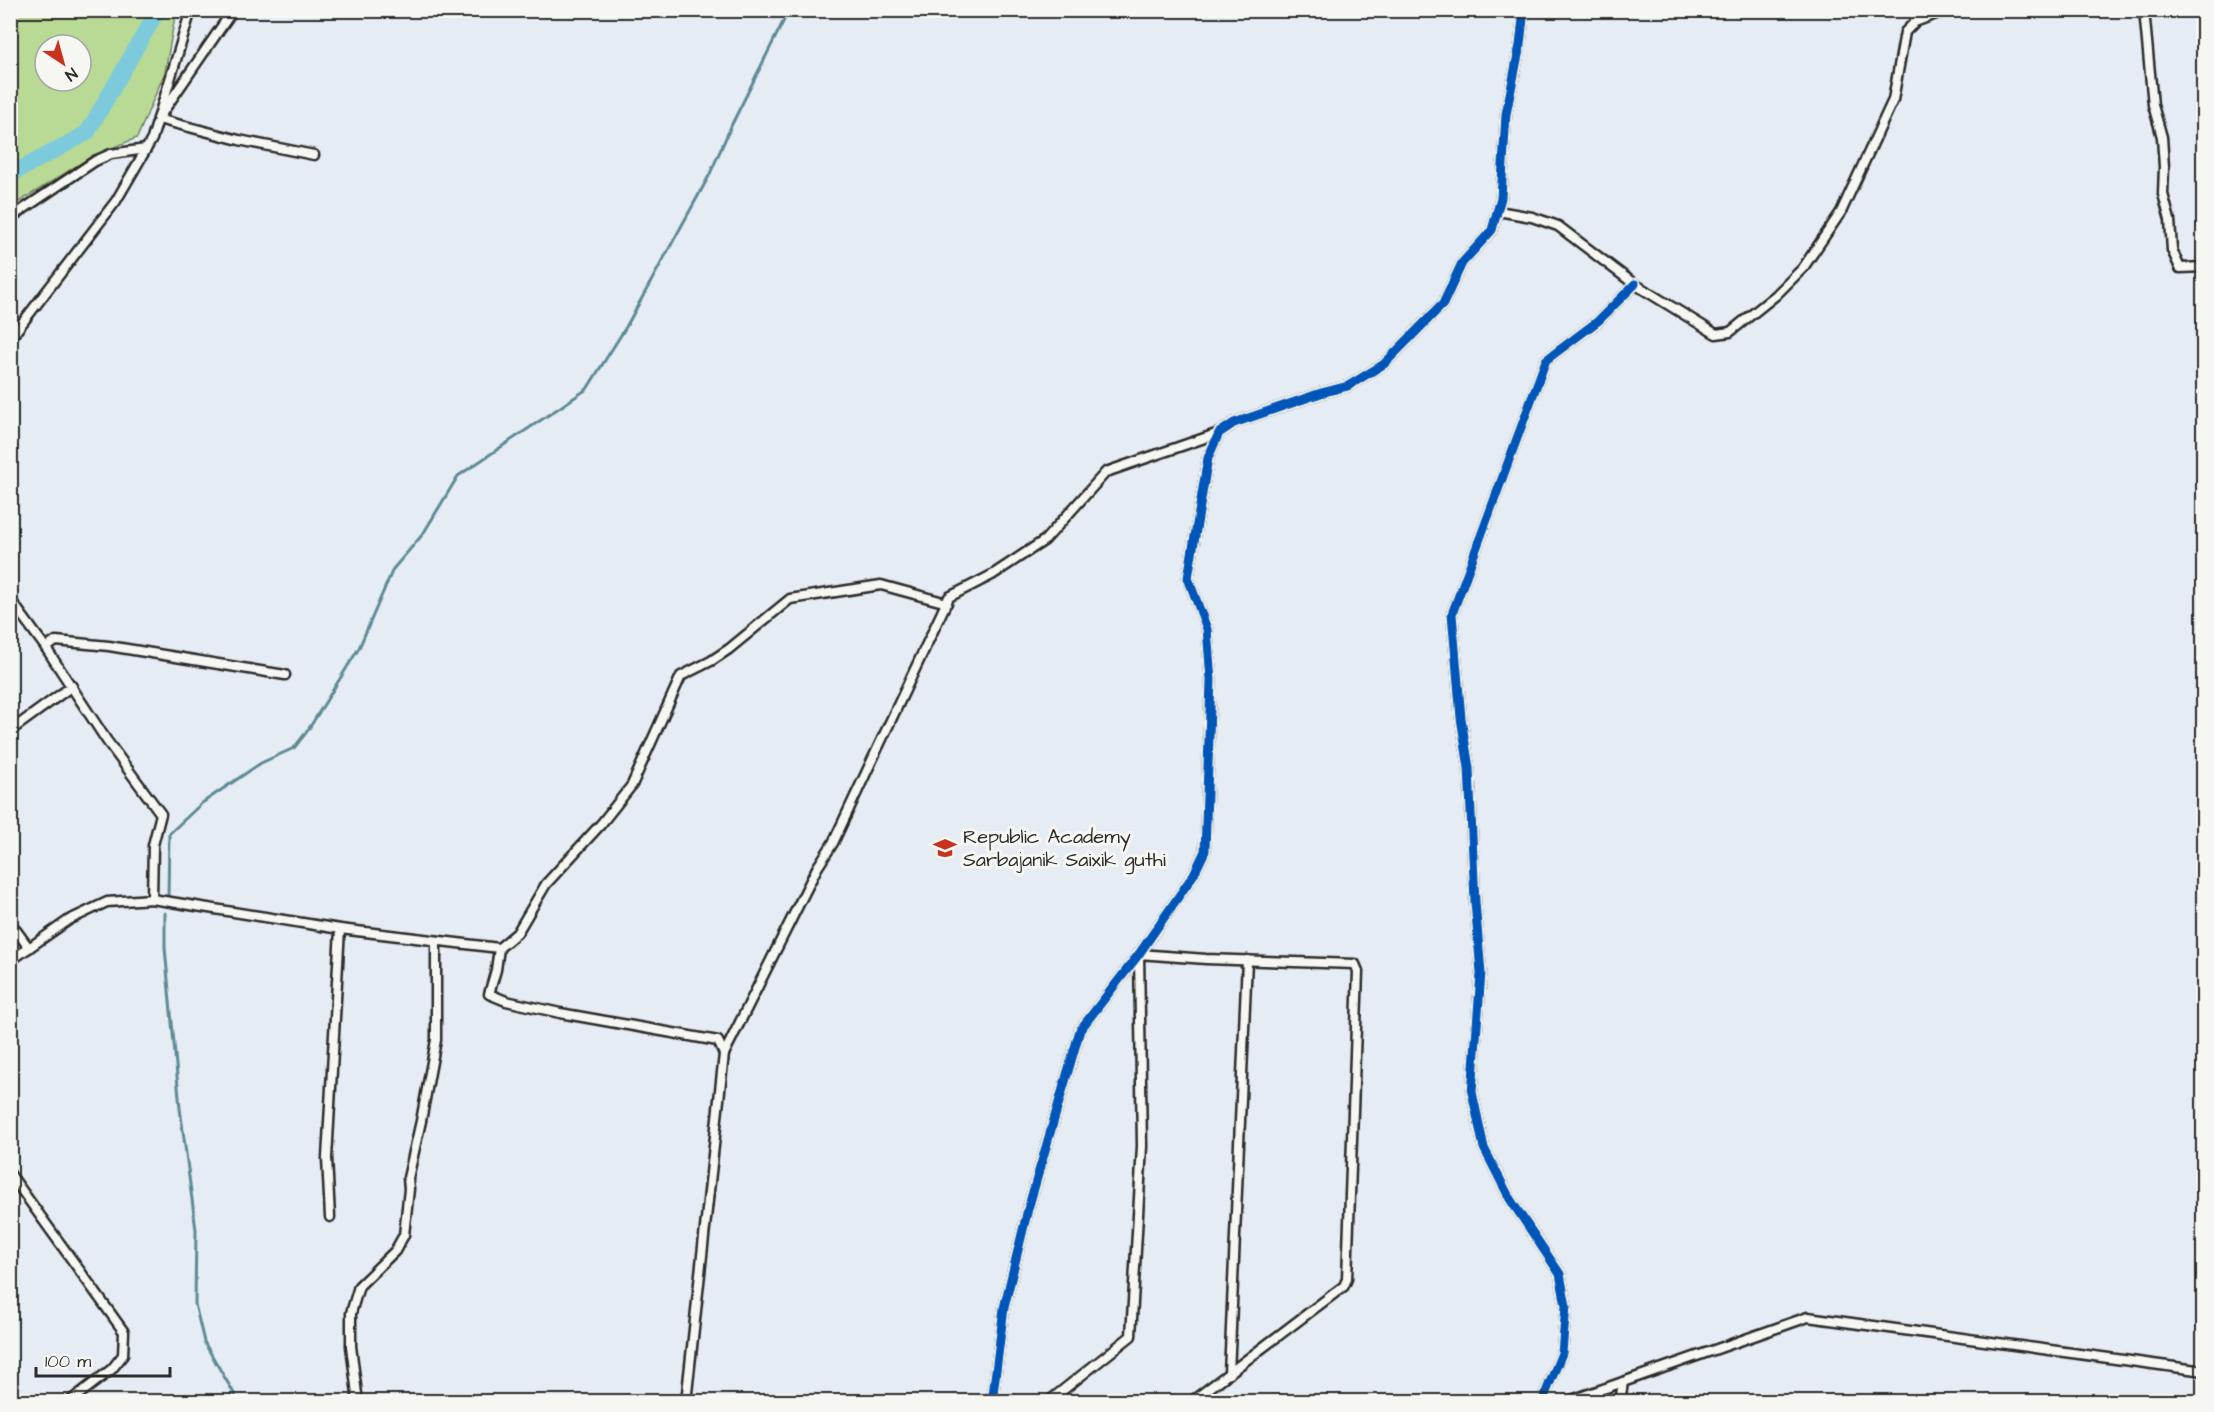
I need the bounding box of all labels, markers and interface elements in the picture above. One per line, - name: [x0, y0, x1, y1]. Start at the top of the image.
- north arrow: [33, 33, 93, 93]
- text: N: [61, 62, 82, 86]
- place label: Republic Academy Sarbajanik Saixik guthi: [963, 823, 1166, 875]
- school or university icon: Republic Academy Sarbajanik Saixik guthi: [932, 835, 958, 861]
- scale bar: [36, 1340, 170, 1378]
- text: 100 m: [45, 1349, 91, 1374]

